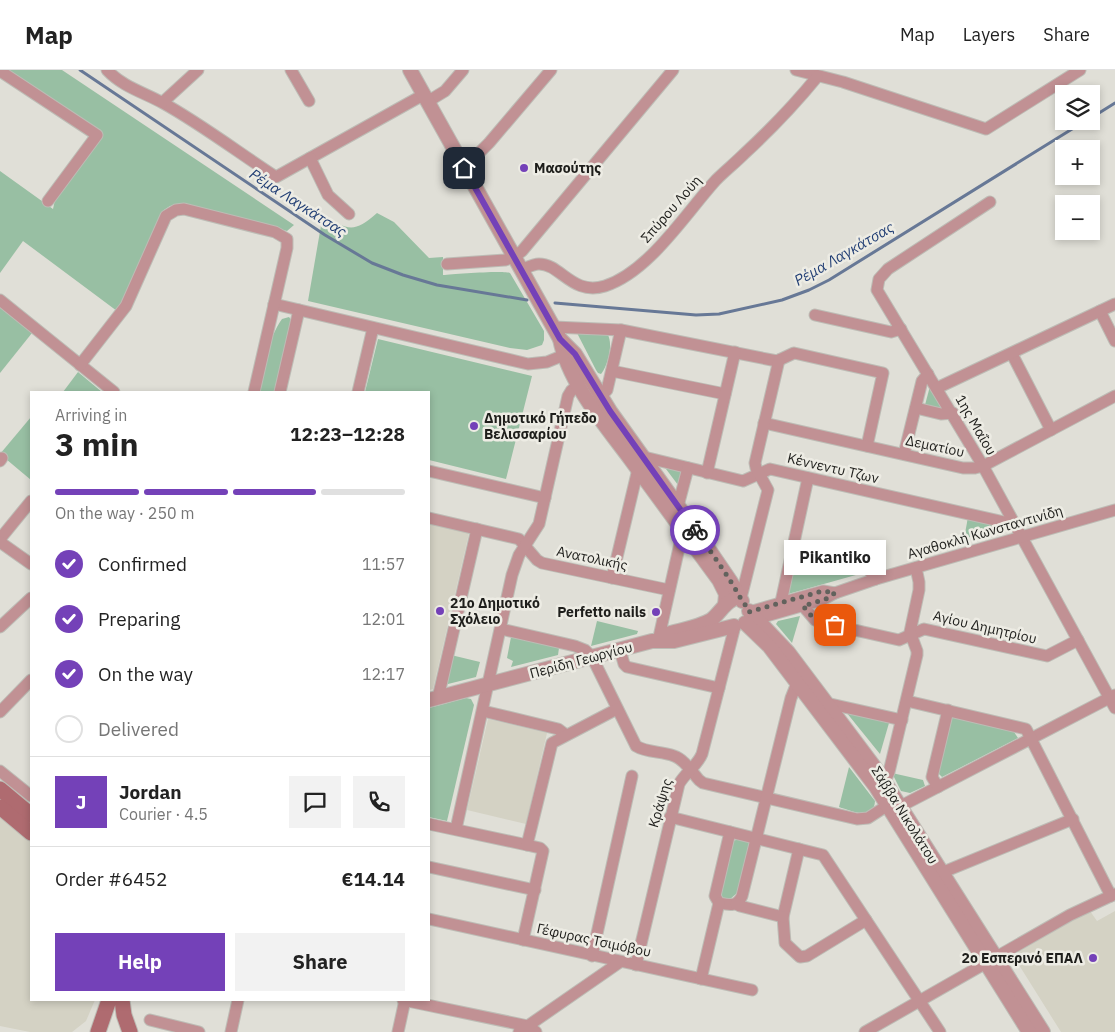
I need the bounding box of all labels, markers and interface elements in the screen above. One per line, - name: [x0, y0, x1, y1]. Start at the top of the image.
- text: Map: [25, 19, 73, 51]
- text: Map: [900, 23, 935, 46]
- text: Layers: [963, 23, 1015, 46]
- text: Share: [1043, 23, 1090, 46]
- map controls: [1055, 85, 1100, 240]
- button: layers: [1055, 85, 1100, 130]
- button: +: [1055, 140, 1100, 185]
- pin: [443, 147, 485, 189]
- icon: home: [450, 154, 478, 182]
- place label: Μασούτης: [534, 159, 601, 177]
- marker: Μασούτης: [518, 162, 530, 174]
- water label: Ρέμα Λαγκάτσας: [246, 164, 351, 242]
- street label: Σπύρου Λούη: [637, 171, 705, 247]
- button: −: [1055, 195, 1100, 240]
- water label: Ρέμα Λαγκάτσας: [790, 217, 898, 290]
- street label: 1ης Μαΐου: [952, 392, 1000, 458]
- text: Arriving in: [55, 405, 127, 425]
- place label: Δημοτικό Γήπεδο Βελισσαρίου: [484, 409, 597, 443]
- marker: Δημοτικό Γήπεδο Βελισσαρίου: [468, 420, 480, 432]
- text: 12:23–12:28: [290, 422, 405, 446]
- text: 3 min: [55, 423, 139, 465]
- street label: Δεματίου: [904, 431, 966, 461]
- street label: Κέννεντυ Τζων: [785, 449, 881, 487]
- street label: Αγαθοκλή Κωνσταντινίδη: [905, 501, 1065, 563]
- text: On the way · 250 m: [55, 503, 194, 523]
- courier: [670, 505, 720, 555]
- icon: bike: [681, 516, 709, 544]
- callout: Pikantiko: [784, 540, 886, 575]
- street label: Ανατολικής: [555, 542, 629, 574]
- text: Pikantiko: [799, 547, 871, 567]
- icon: check: [55, 550, 83, 578]
- text: Confirmed: [98, 552, 187, 576]
- text: 11:57: [362, 554, 405, 574]
- place label: 21ο Δημοτικό Σχόλειο: [450, 594, 540, 628]
- place label: Perfetto nails: [557, 603, 646, 621]
- pin: [814, 604, 856, 646]
- icon: check: [55, 605, 83, 633]
- marker: 21ο Δημοτικό Σχόλειο: [434, 605, 446, 617]
- marker: Perfetto nails: [650, 606, 662, 618]
- street label: Αγίου Δημητρίου: [931, 606, 1039, 648]
- text: Preparing: [98, 607, 180, 631]
- text: 12:01: [362, 609, 405, 629]
- icon: bag: [821, 611, 849, 639]
- street label: Περίδη Γεωργίου: [528, 638, 634, 682]
- icon: check: [55, 660, 83, 688]
- text: On the way: [98, 662, 193, 686]
- text: 12:17: [362, 664, 405, 684]
- text: Delivered: [98, 717, 179, 741]
- street label: Σάββα Νικολάτου: [868, 763, 942, 867]
- button: chat: [289, 776, 341, 828]
- button: phone: [353, 776, 405, 828]
- street label: Κράψης: [644, 776, 676, 830]
- text: Jordan: [119, 780, 182, 804]
- text: J: [76, 790, 86, 814]
- text: Courier · 4.5: [119, 804, 208, 824]
- text: Order #6452: [55, 867, 167, 891]
- text: €14.14: [342, 867, 405, 891]
- street label: Γέφυρας Τσιμόβου: [535, 919, 653, 961]
- button: Help: [55, 933, 225, 991]
- button: Share: [235, 933, 405, 991]
- place label: 2ο Εσπερινό ΕΠΑΛ: [962, 949, 1084, 967]
- marker: 2ο Εσπερινό ΕΠΑΛ: [1087, 952, 1099, 964]

